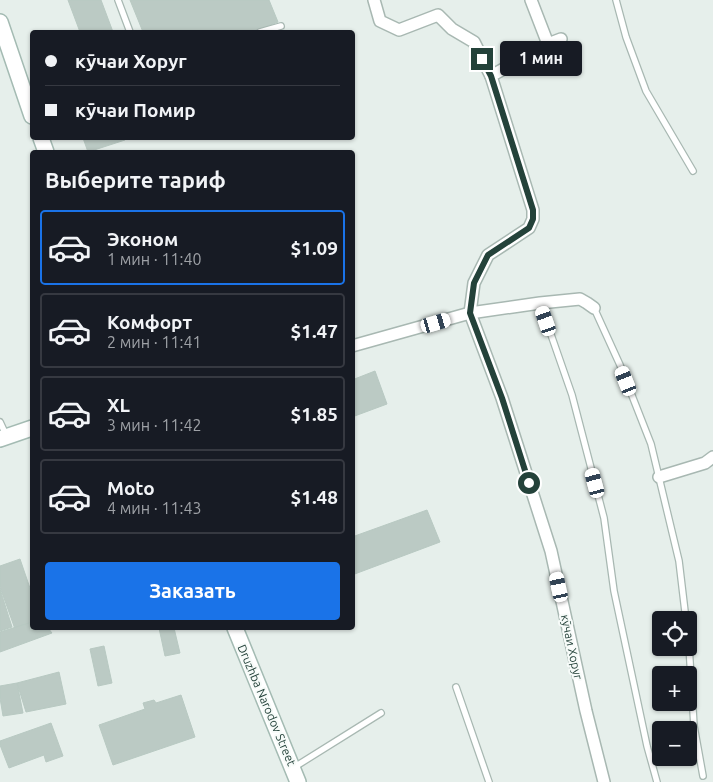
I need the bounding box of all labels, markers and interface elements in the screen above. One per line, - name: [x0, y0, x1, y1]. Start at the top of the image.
- callout: 1 мин: [500, 42, 582, 76]
- route end: [471, 48, 493, 70]
- text: 1 мин: [519, 49, 563, 67]
- text: кӯчаи Хоруг: [75, 50, 187, 72]
- text: кӯчаи Помир: [75, 99, 196, 121]
- text: Выберите тариф: [45, 167, 226, 192]
- icon: car: [47, 225, 92, 270]
- text: Эконом: [107, 228, 178, 250]
- text: $1.09: [290, 237, 338, 259]
- text: 1 мин · 11:40: [107, 250, 201, 268]
- car: [534, 304, 557, 338]
- icon: car: [47, 308, 92, 353]
- text: Комфорт: [107, 311, 192, 333]
- car: [419, 312, 452, 334]
- text: $1.47: [290, 320, 338, 342]
- text: 2 мин · 11:41: [107, 333, 201, 351]
- car: [613, 364, 638, 398]
- icon: car: [47, 391, 92, 436]
- text: XL: [107, 394, 130, 416]
- text: $1.85: [290, 403, 338, 425]
- text: 3 мин · 11:42: [107, 416, 201, 434]
- car: [583, 467, 606, 499]
- route start: [518, 472, 540, 494]
- icon: car: [47, 474, 92, 519]
- text: Moto: [107, 477, 155, 499]
- text: $1.48: [290, 486, 338, 508]
- text: 4 мин · 11:43: [107, 499, 201, 517]
- button: Заказать: [45, 562, 340, 620]
- car: [548, 571, 569, 603]
- map controls: [652, 611, 697, 766]
- button: locate: [652, 611, 697, 656]
- street label: кӯчаи Хоруг: [559, 613, 585, 681]
- street label: Druzhba Narodov Street: [236, 642, 299, 768]
- button: +: [652, 666, 697, 711]
- button: −: [652, 721, 697, 766]

